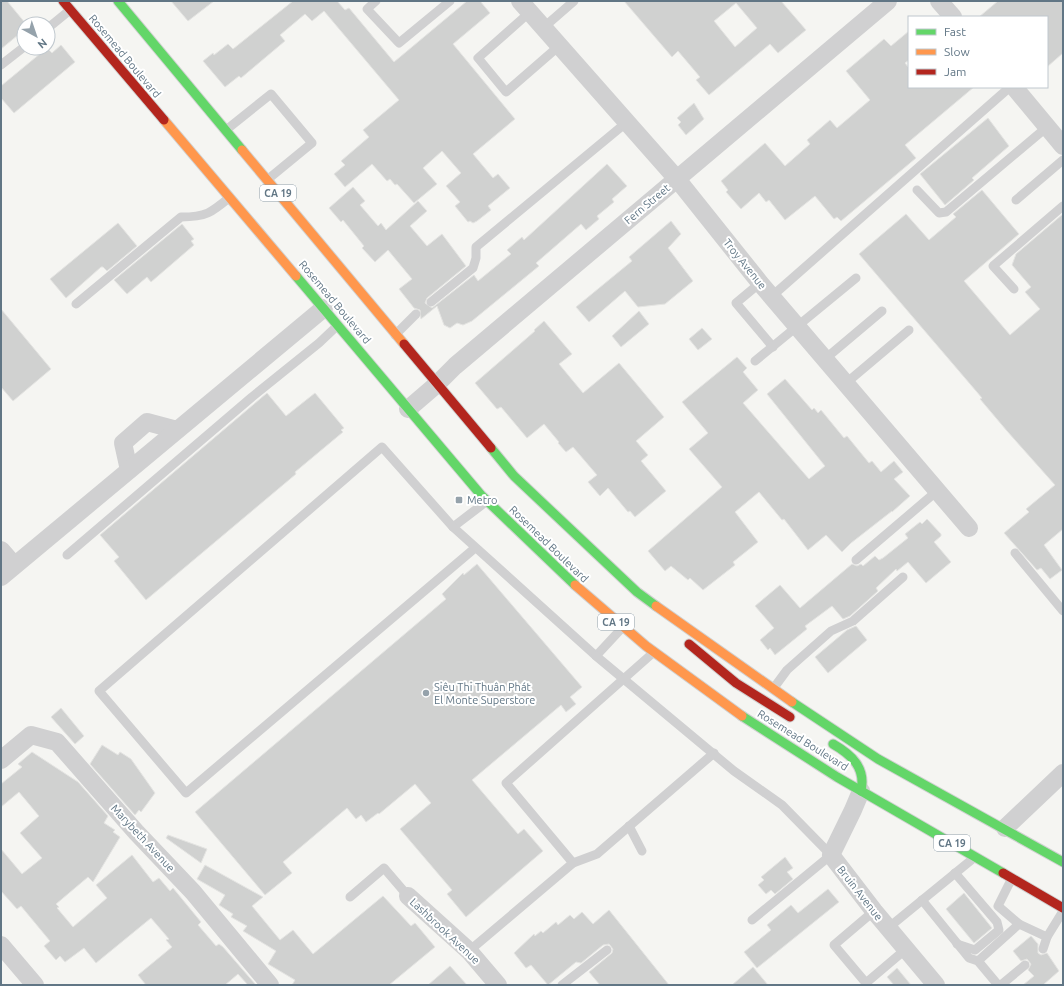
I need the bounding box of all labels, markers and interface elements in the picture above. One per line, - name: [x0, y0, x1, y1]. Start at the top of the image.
- street label: Rosemead Boulevard: [87, 12, 163, 100]
- north arrow: [16, 16, 56, 56]
- legend: [908, 16, 1048, 88]
- text: Fast: [944, 25, 966, 38]
- text: N: [35, 36, 49, 51]
- text: Slow: [944, 45, 970, 58]
- text: Jam: [944, 65, 966, 78]
- street label: Fern Street: [622, 181, 673, 226]
- road number: CA 19: [260, 185, 296, 201]
- street label: Troy Avenue: [721, 236, 769, 292]
- street label: Rosemead Boulevard: [297, 258, 373, 346]
- place label: Metro: [467, 494, 498, 506]
- marker: Metro: [454, 495, 464, 505]
- street label: Rosemead Boulevard: [507, 503, 591, 585]
- road number: CA 19: [598, 614, 634, 630]
- place label: Siêu Thi Thuân Phát El Monte Superstore: [434, 681, 535, 706]
- marker: Siêu Thi Thuân Phát El Monte Superstore: [421, 688, 431, 698]
- street label: Rosemead Boulevard: [755, 707, 851, 773]
- street label: Marybeth Avenue: [109, 802, 177, 874]
- road number: CA 19: [934, 835, 970, 851]
- street label: Bruin Avenue: [835, 863, 885, 923]
- street label: Lashbrook Avenue: [408, 896, 482, 966]

